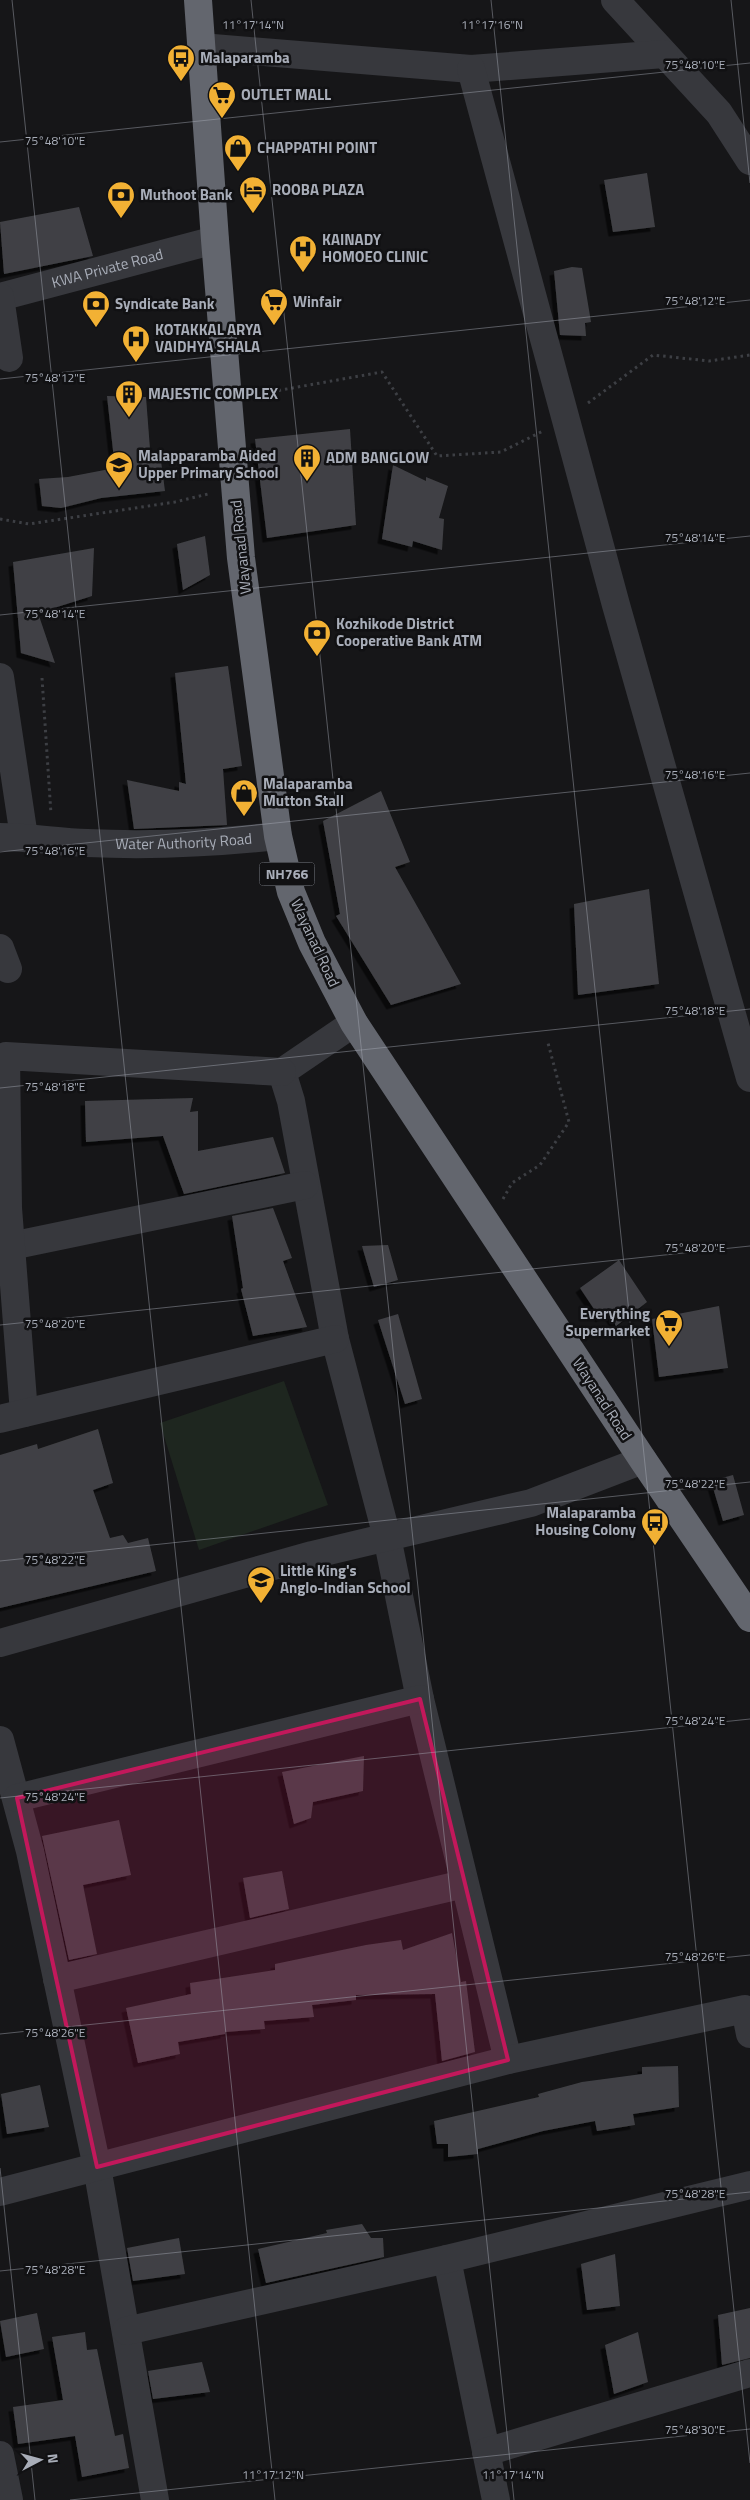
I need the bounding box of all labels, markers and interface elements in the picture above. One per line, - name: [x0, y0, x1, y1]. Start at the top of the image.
- text: 11°17'14"N: [222, 15, 284, 34]
- text: 11°17'16"N: [461, 15, 523, 34]
- bus stop icon: Malaparamba: [166, 43, 196, 82]
- place label: Malaparamba: [200, 46, 290, 69]
- text: 75°48'10"E: [665, 55, 726, 74]
- supermarket icon: OUTLET MALL: [207, 80, 237, 119]
- place label: OUTLET MALL: [241, 83, 331, 106]
- text: 75°48'10"E: [25, 131, 86, 150]
- shop icon: CHAPPATHI POINT: [223, 133, 253, 172]
- place label: CHAPPATHI POINT: [257, 136, 377, 159]
- hotel icon: ROOBA PLAZA: [238, 175, 268, 214]
- place label: ROOBA PLAZA: [272, 178, 364, 201]
- bank icon: Muthoot Bank: [106, 180, 136, 219]
- place label: Muthoot Bank: [140, 183, 233, 206]
- place label: KAINADY HOMOEO CLINIC: [322, 228, 428, 268]
- hospital icon: KAINADY HOMOEO CLINIC: [288, 234, 318, 273]
- street label: KWA Private Road: [49, 242, 165, 294]
- supermarket icon: Winfair: [259, 287, 289, 326]
- bank icon: Syndicate Bank: [81, 289, 111, 328]
- place label: Winfair: [293, 290, 342, 313]
- text: 75°48'12"E: [665, 291, 726, 310]
- place label: Syndicate Bank: [115, 292, 215, 315]
- place label: KOTAKKAL ARYA VAIDHYA SHALA: [155, 318, 262, 358]
- hospital icon: KOTAKKAL ARYA VAIDHYA SHALA: [121, 324, 151, 363]
- text: 75°48'12"E: [25, 368, 86, 387]
- building icon: MAJESTIC COMPLEX: [114, 379, 144, 418]
- place label: MAJESTIC COMPLEX: [148, 382, 278, 405]
- building icon: ADM BANGLOW: [292, 443, 322, 482]
- place label: Malapparamba Aided Upper Primary School: [138, 444, 279, 484]
- place label: ADM BANGLOW: [326, 446, 429, 469]
- school or university icon: Malapparamba Aided Upper Primary School: [104, 450, 134, 489]
- street label: Wayanad Road: [224, 499, 257, 595]
- text: 75°48'14"E: [665, 528, 726, 547]
- text: 75°48'14"E: [25, 604, 86, 623]
- place label: Kozhikode District Cooperative Bank ATM: [336, 612, 482, 652]
- bank icon: Kozhikode District Cooperative Bank ATM: [302, 618, 332, 657]
- text: 75°48'16"E: [665, 765, 726, 784]
- place label: Malaparamba Mutton Stall: [263, 772, 353, 812]
- shop icon: Malaparamba Mutton Stall: [229, 778, 259, 817]
- street label: Water Authority Road: [115, 827, 253, 855]
- text: 75°48'16"E: [25, 841, 86, 860]
- road number: NH766: [260, 862, 314, 886]
- street label: Wayanad Road: [285, 895, 346, 990]
- text: 75°48'18"E: [665, 1001, 726, 1020]
- text: 75°48'18"E: [25, 1077, 86, 1096]
- text: 75°48'20"E: [665, 1238, 726, 1257]
- place label: Everything Supermarket: [566, 1302, 651, 1342]
- supermarket icon: Everything Supermarket: [654, 1308, 684, 1347]
- text: 75°48'20"E: [25, 1314, 86, 1333]
- street label: Wayanad Road: [567, 1353, 638, 1445]
- text: 75°48'22"E: [665, 1474, 726, 1493]
- place label: Malaparamba Housing Colony: [535, 1501, 636, 1541]
- bus stop icon: Malaparamba Housing Colony: [640, 1507, 670, 1546]
- text: 75°48'22"E: [25, 1550, 86, 1569]
- place label: Little King's Anglo-Indian School: [280, 1559, 411, 1599]
- school or university icon: Little King's Anglo-Indian School: [246, 1565, 276, 1604]
- text: 75°48'24"E: [665, 1711, 726, 1730]
- text: 75°48'24"E: [25, 1787, 86, 1806]
- text: 75°48'26"E: [665, 1947, 726, 1966]
- text: 75°48'26"E: [25, 2023, 86, 2042]
- text: 75°48'28"E: [665, 2184, 726, 2203]
- text: 75°48'28"E: [25, 2260, 86, 2279]
- text: 75°48'30"E: [665, 2420, 726, 2439]
- north arrow: [15, 2435, 65, 2485]
- text: N: [42, 2453, 64, 2465]
- text: 11°17'12"N: [242, 2465, 304, 2484]
- text: 11°17'14"N: [482, 2465, 544, 2484]

